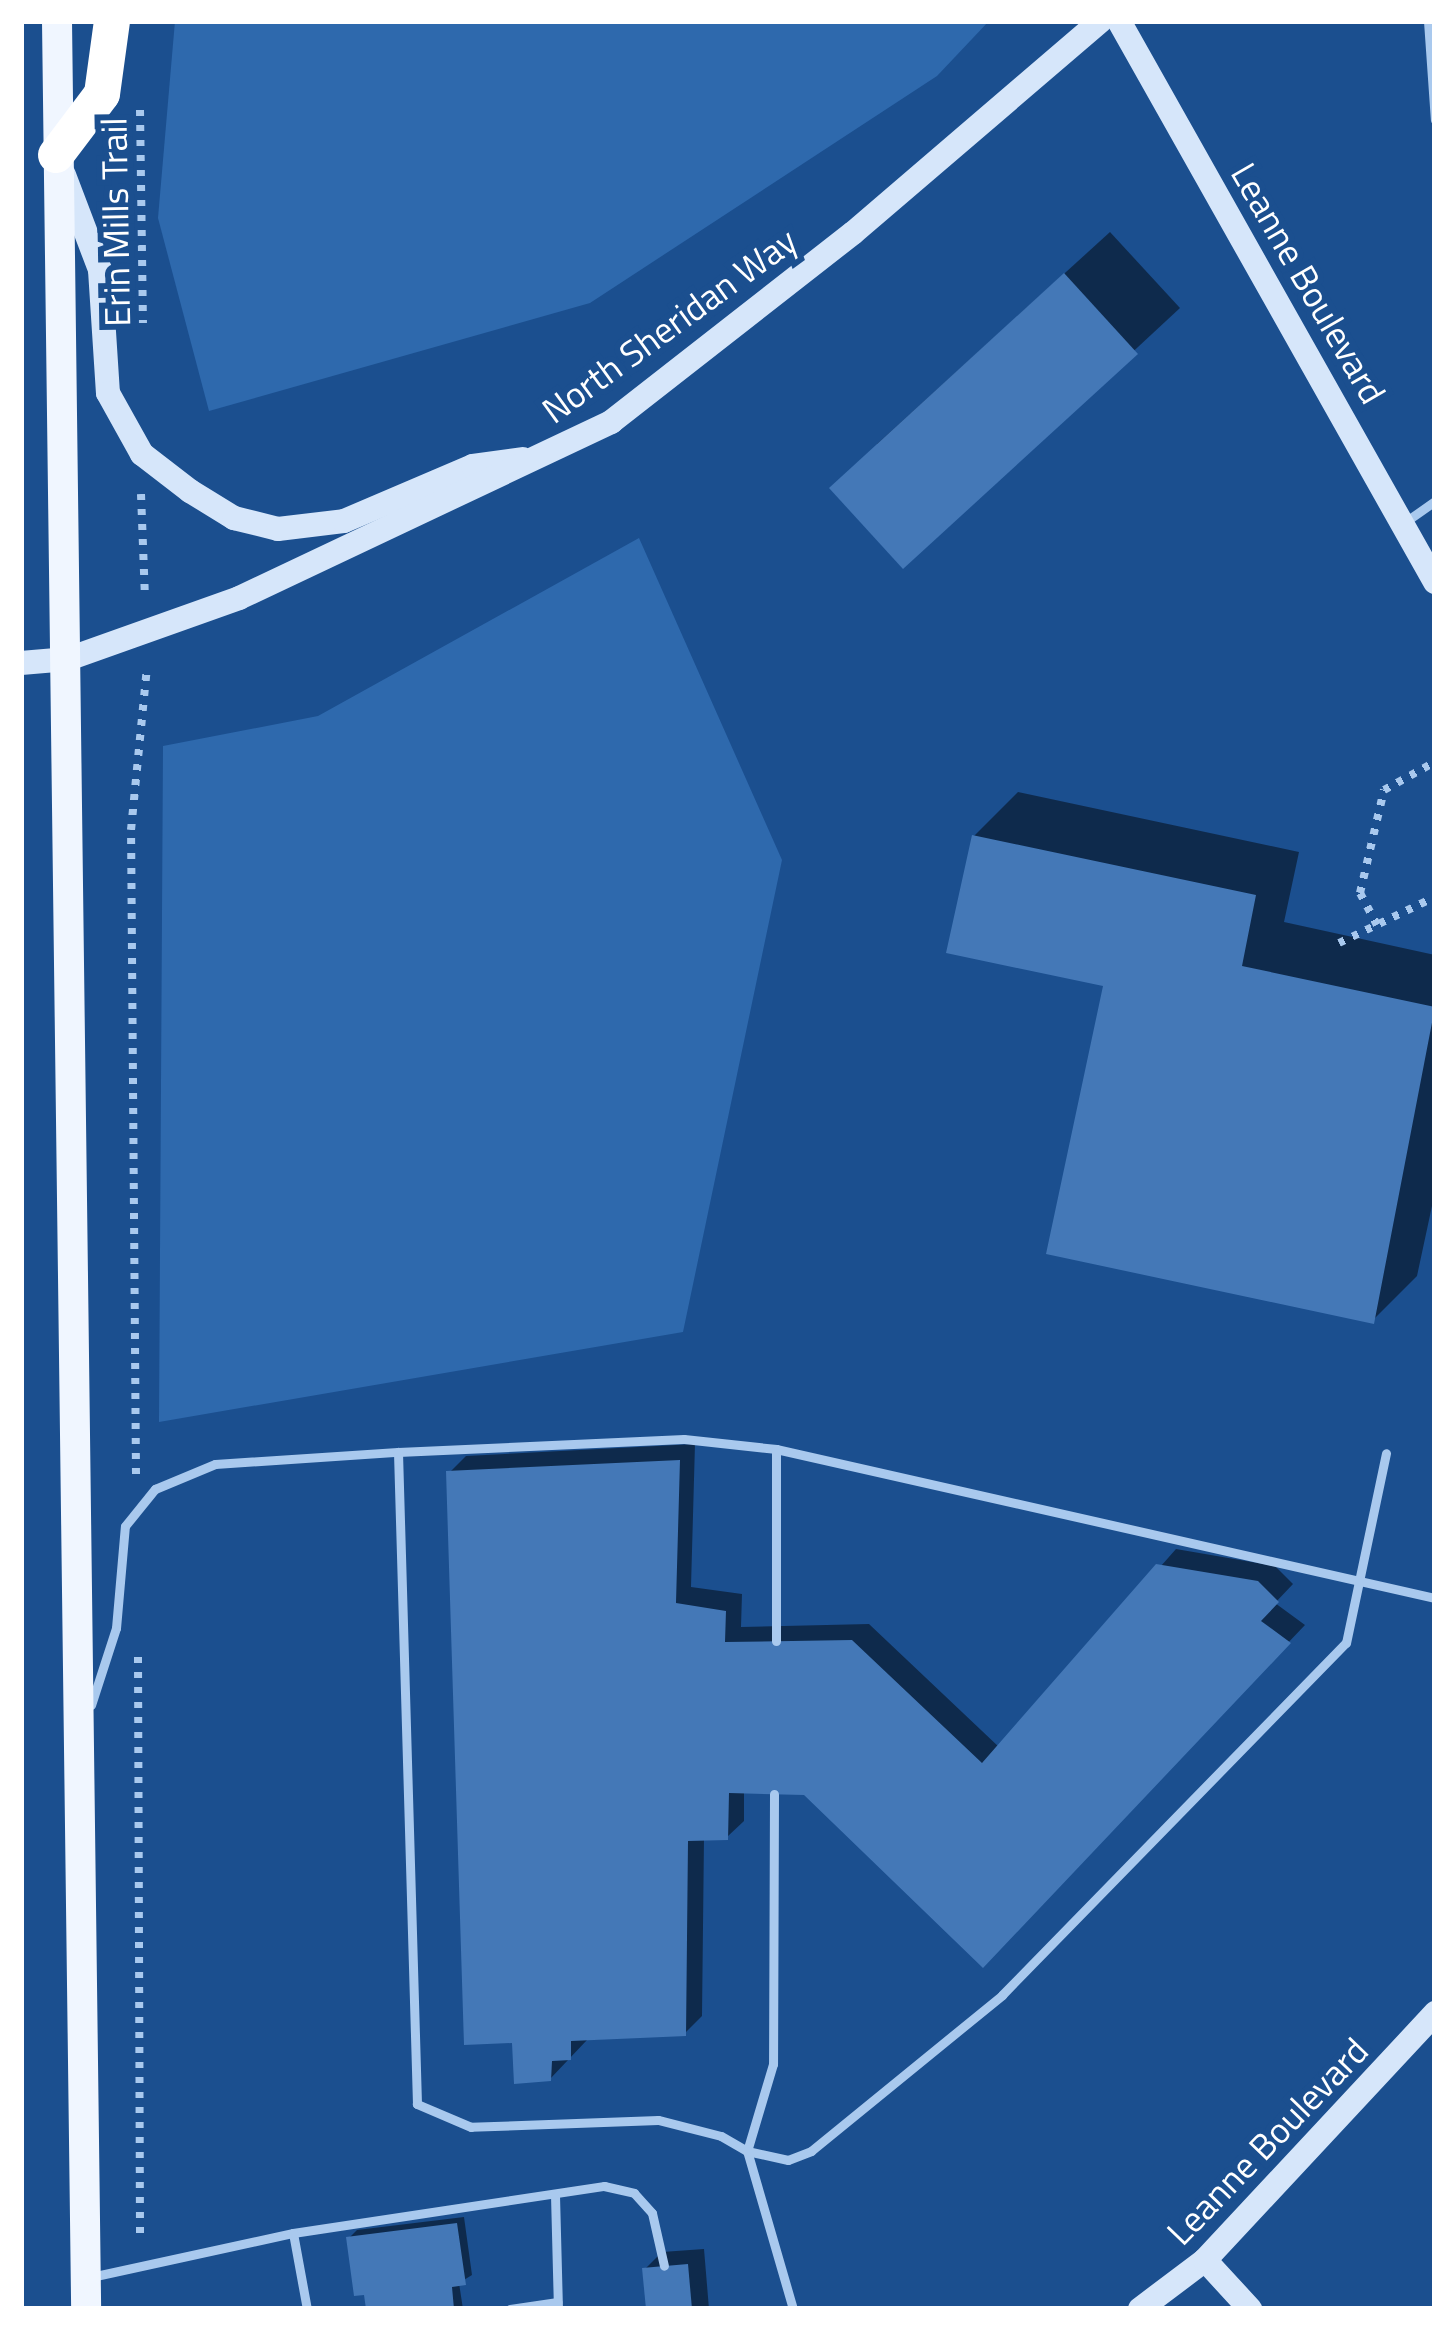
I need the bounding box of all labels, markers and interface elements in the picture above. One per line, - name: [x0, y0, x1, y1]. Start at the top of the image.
- street label: Erin Mills Trail: [92, 117, 138, 327]
- street label: Leanne Boulevard: [1223, 155, 1395, 411]
- street label: North Sheridan Way: [533, 218, 805, 432]
- street label: Leanne Boulevard: [1157, 2029, 1377, 2253]

